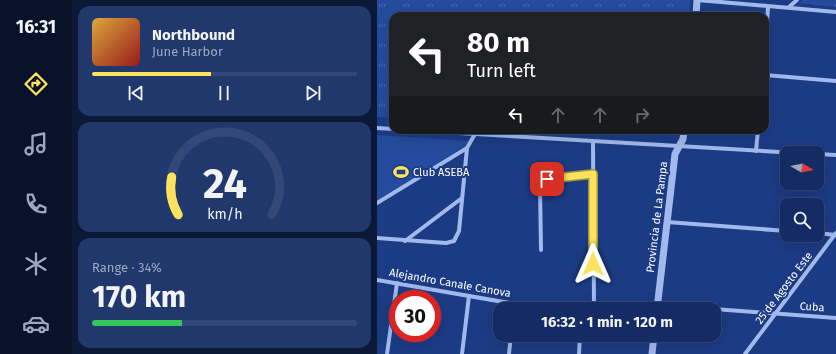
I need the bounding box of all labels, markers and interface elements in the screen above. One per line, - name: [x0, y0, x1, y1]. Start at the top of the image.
- text: 16:31: [16, 16, 56, 38]
- text: Northbound: [152, 26, 235, 44]
- text: 80 m: [467, 26, 530, 59]
- icon: left: [401, 28, 453, 80]
- text: June Harbor: [152, 44, 223, 59]
- text: Turn left: [467, 60, 536, 82]
- icon: directions: [22, 70, 50, 98]
- icon: previous: [125, 82, 147, 104]
- icon: pause: [213, 82, 235, 104]
- icon: next: [302, 82, 324, 104]
- icon: left: [505, 104, 527, 126]
- icon: ahead: [547, 104, 569, 126]
- icon: ahead: [589, 104, 611, 126]
- icon: right: [631, 104, 653, 126]
- icon: music: [22, 130, 50, 158]
- north arrow: [780, 146, 824, 190]
- map controls: [780, 146, 824, 242]
- text: 24: [203, 159, 246, 209]
- street label: Provincia de La Pampa: [644, 161, 670, 273]
- pin: [530, 162, 564, 196]
- sports icon: Club ASEBA: [392, 163, 410, 181]
- place label: Club ASEBA: [413, 166, 470, 179]
- icon: arrive: [536, 168, 558, 190]
- icon: phone: [22, 190, 50, 218]
- button: search: [780, 198, 824, 242]
- text: km/h: [207, 206, 242, 223]
- position arrow: [572, 243, 614, 285]
- street label: 25 de Agosto Este: [753, 249, 815, 327]
- icon: climate: [22, 250, 50, 278]
- text: Range · 34%: [92, 260, 162, 275]
- street label: Alejandro Canale Canova: [388, 266, 512, 300]
- text: 170 km: [92, 279, 186, 315]
- speed limit sign: 30: [389, 290, 441, 342]
- street label: Cuba: [799, 300, 825, 314]
- icon: car: [22, 310, 50, 338]
- text: 16:32 · 1 min · 120 m: [541, 313, 673, 331]

